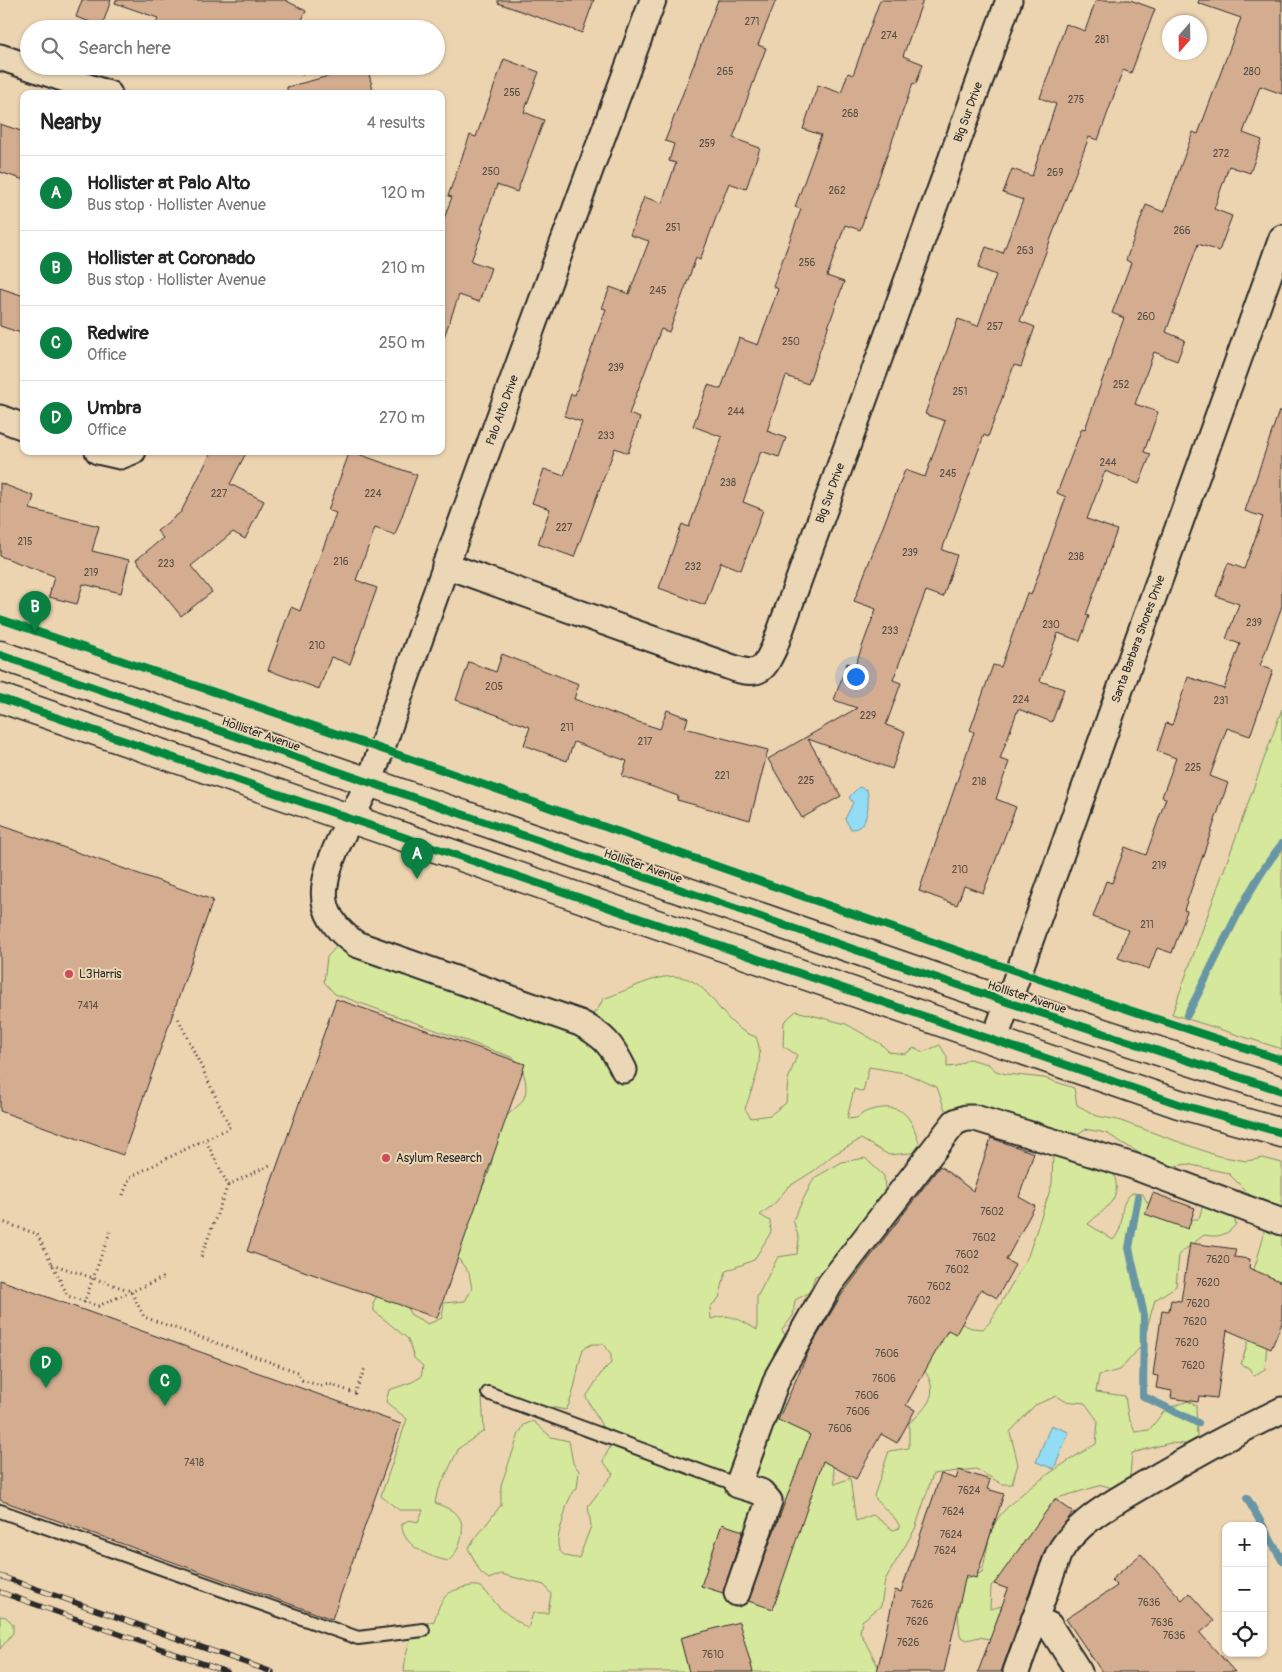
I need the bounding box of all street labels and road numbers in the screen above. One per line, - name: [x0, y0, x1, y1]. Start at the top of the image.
- street label: Big Sur Drive: [951, 80, 986, 144]
- street label: Palo Alto Drive: [483, 373, 522, 447]
- street label: Big Sur Drive: [813, 461, 848, 525]
- street label: Santa Barbara Shores Drive: [1108, 573, 1169, 705]
- street label: Hollister Avenue: [220, 714, 302, 755]
- street label: Hollister Avenue: [602, 846, 684, 887]
- street label: Hollister Avenue: [986, 978, 1068, 1017]

